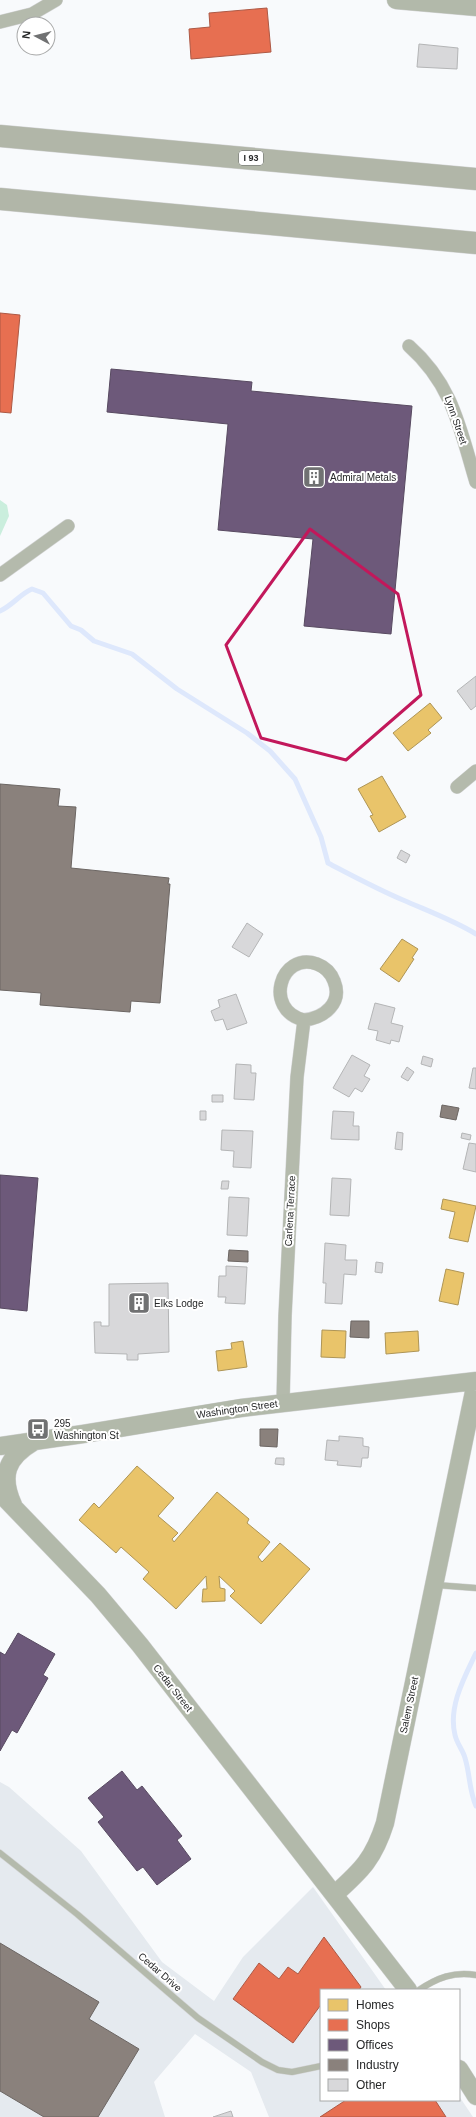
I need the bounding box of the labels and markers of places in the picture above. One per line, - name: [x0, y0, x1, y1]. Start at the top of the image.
- building icon: Admiral Metals: [301, 464, 327, 490]
- place label: Admiral Metals: [330, 472, 396, 483]
- building icon: Elks Lodge: [126, 1290, 152, 1316]
- place label: Elks Lodge: [154, 1298, 204, 1309]
- bus stop icon: 295 Washington St: [25, 1416, 51, 1442]
- place label: 295 Washington St: [54, 1418, 119, 1441]

